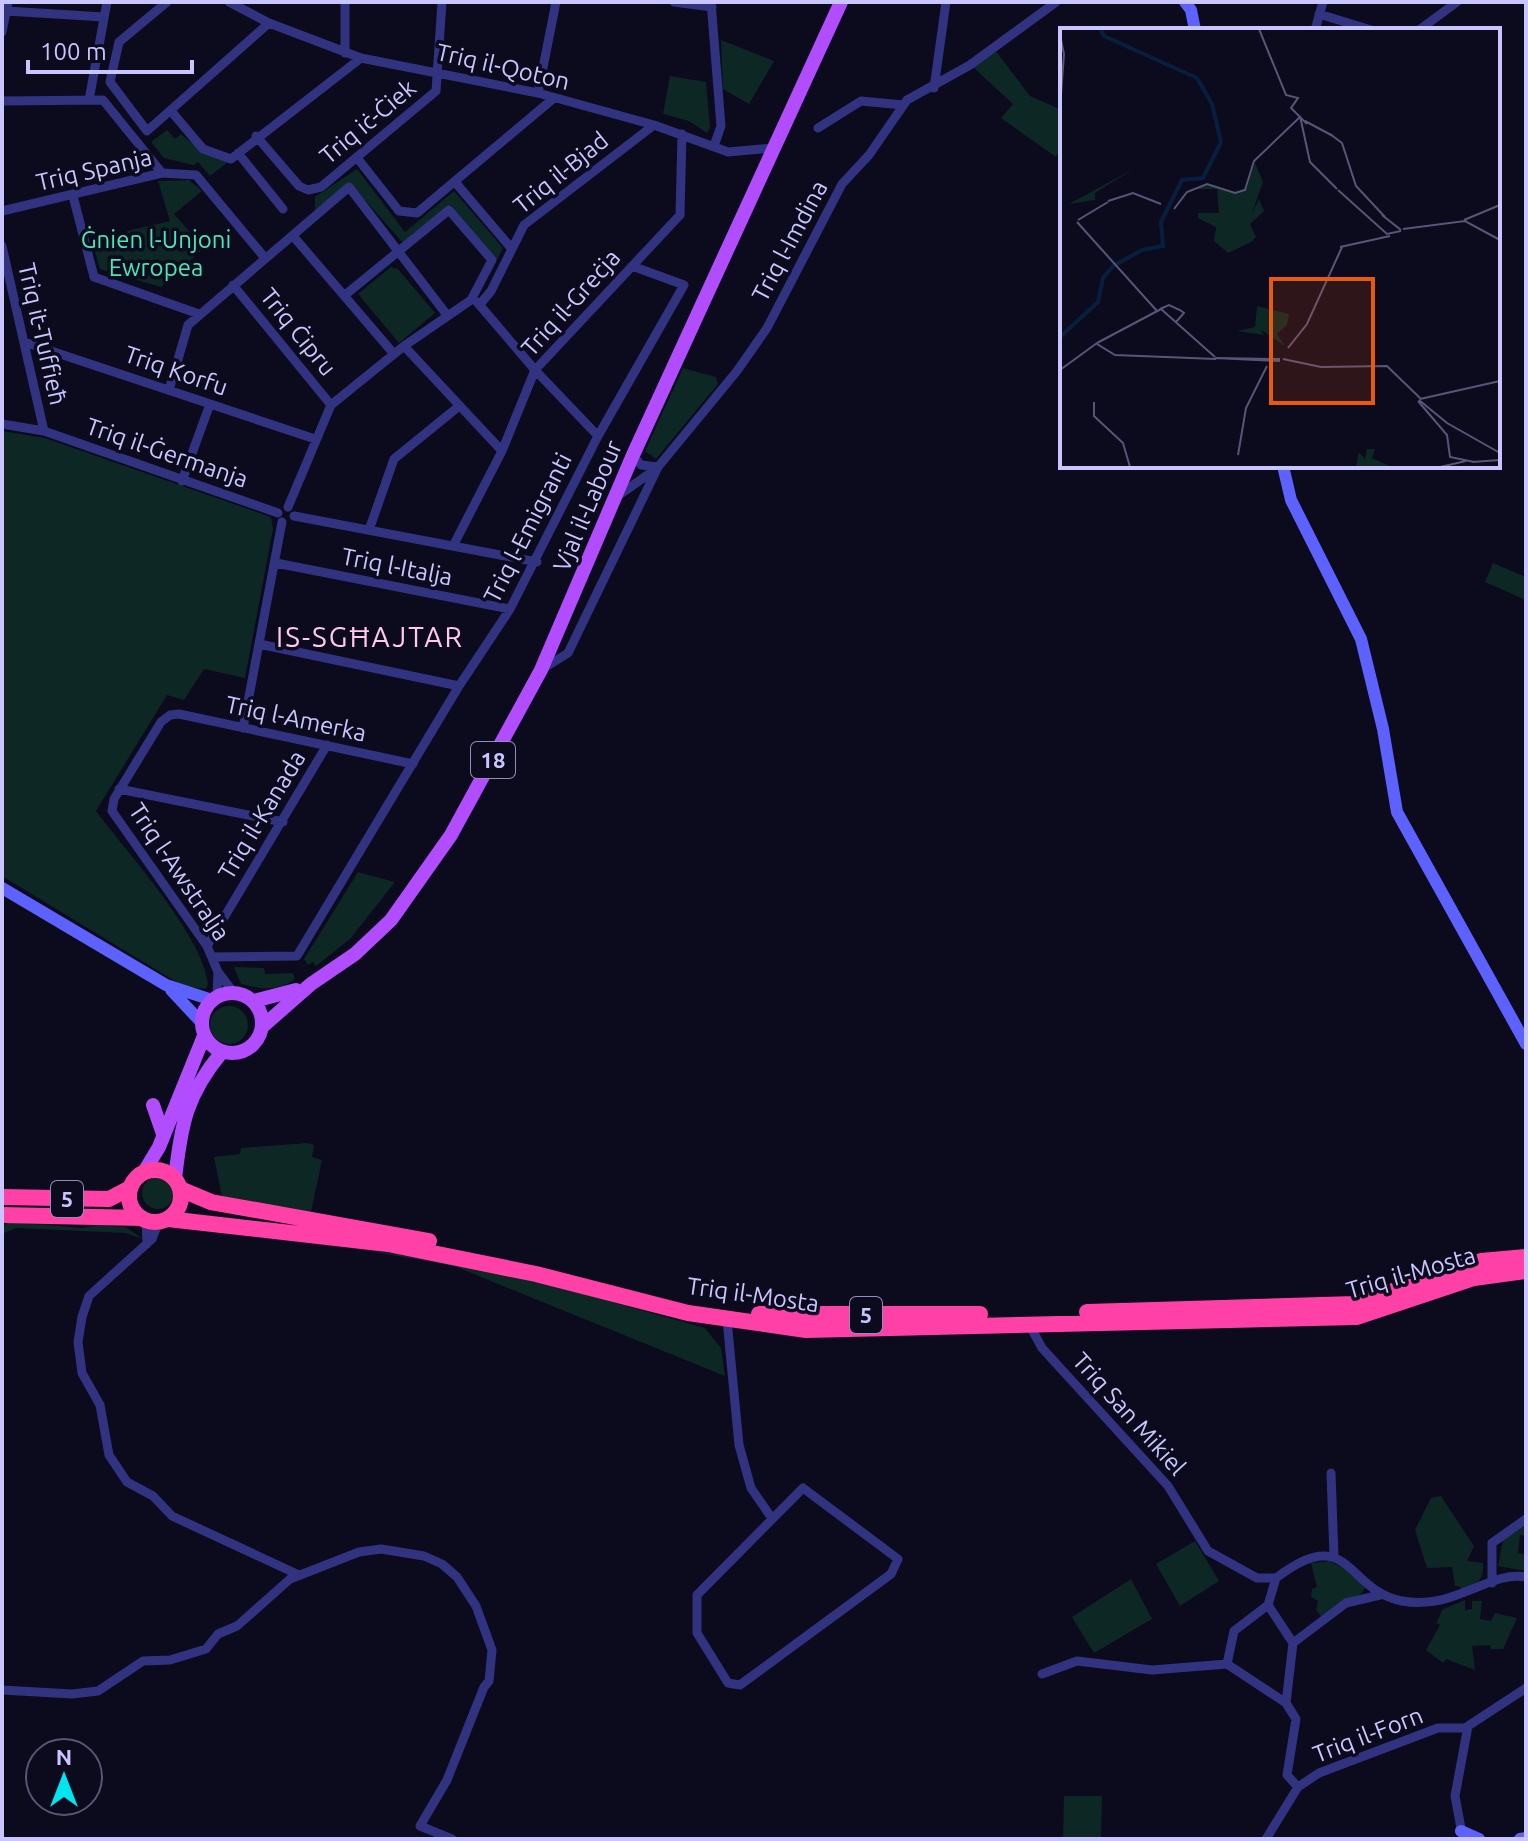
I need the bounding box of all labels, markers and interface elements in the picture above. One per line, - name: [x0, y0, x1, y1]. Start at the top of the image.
- scale bar: [28, 24, 192, 74]
- inset map: [1060, 28, 1500, 468]
- text: 100 m: [40, 38, 107, 65]
- street label: Triq il-Qoton: [434, 38, 572, 95]
- street label: Triq iċ-Ċiek: [314, 74, 421, 169]
- street label: Triq il-Bjad: [508, 126, 613, 219]
- street label: Triq Spanja: [33, 143, 154, 196]
- street label: Triq l-Imdina: [746, 176, 833, 306]
- park label: Ġnien l-Unjoni Ewropea: [81, 226, 231, 281]
- street label: Triq il-Greċja: [516, 244, 625, 361]
- street label: Triq it-Tuffieħ: [13, 260, 72, 408]
- street label: Triq Ċipru: [255, 283, 342, 381]
- street label: Triq Korfu: [121, 340, 231, 401]
- street label: Triq il-Ġermanja: [83, 412, 252, 493]
- street label: Vjal il-Labour: [548, 436, 627, 575]
- street label: Triq l-Emigranti: [478, 448, 577, 607]
- street label: Triq l-Italja: [339, 543, 455, 590]
- district label: IS-SGĦAJTAR: [276, 621, 464, 652]
- street label: Triq l-Amerka: [223, 690, 369, 747]
- road number: 18: [471, 742, 515, 778]
- street label: Triq il-Kanada: [213, 745, 311, 884]
- street label: Triq l-Awstralja: [124, 798, 235, 946]
- road number: 5: [51, 1181, 83, 1217]
- street label: Triq il-Mosta: [1343, 1241, 1479, 1304]
- street label: Triq il-Mosta: [685, 1272, 821, 1317]
- road number: 5: [850, 1297, 882, 1333]
- street label: Triq San Mikiel: [1067, 1347, 1191, 1480]
- street label: Triq il-Forn: [1309, 1701, 1427, 1768]
- north arrow: [24, 1737, 104, 1817]
- text: N: [56, 1744, 72, 1769]

